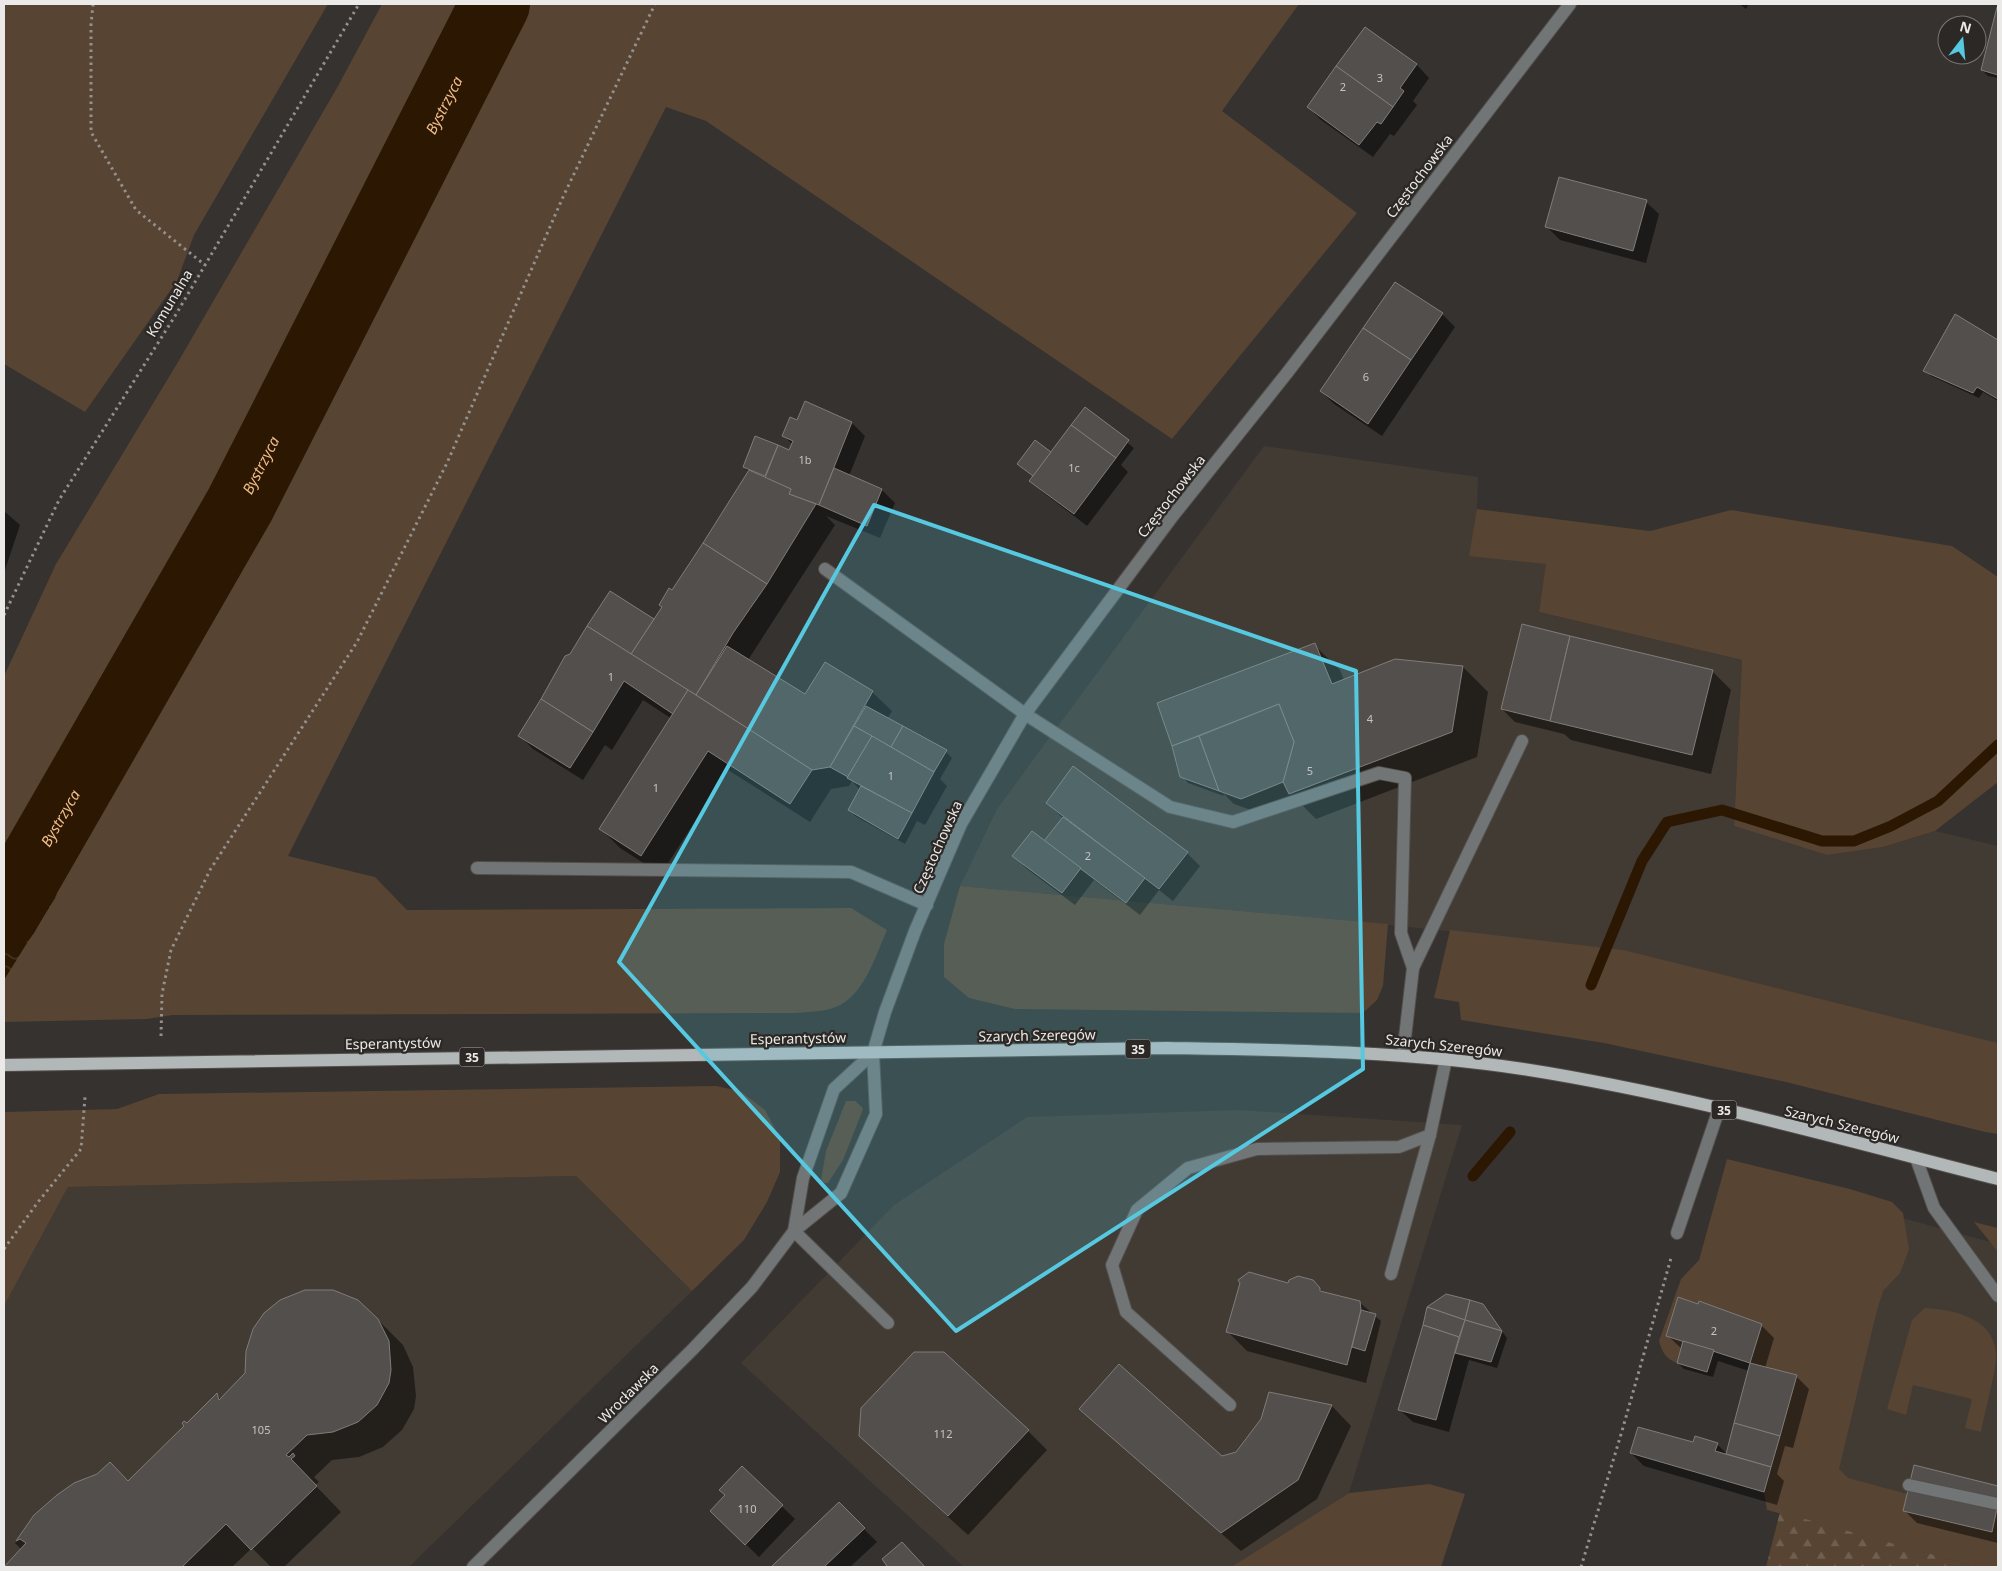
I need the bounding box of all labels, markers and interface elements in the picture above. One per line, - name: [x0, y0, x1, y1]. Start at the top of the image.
- north arrow: [1937, 15, 1987, 65]
- text: N: [1958, 16, 1974, 38]
- house number: 3: [1377, 70, 1383, 85]
- water label: Bystrzyca: [421, 72, 467, 137]
- house number: 2: [1340, 79, 1346, 94]
- street label: Częstochowska: [1381, 130, 1457, 222]
- street label: Komunalna: [141, 266, 197, 340]
- house number: 6: [1363, 369, 1369, 384]
- water label: Bystrzyca: [237, 432, 284, 497]
- street label: Częstochowska: [1133, 451, 1209, 541]
- house number: 1b: [798, 452, 812, 467]
- house number: 1c: [1068, 460, 1080, 475]
- house number: 1: [608, 669, 614, 684]
- house number: 4: [1367, 711, 1374, 726]
- house number: 5: [1307, 763, 1313, 778]
- house number: 1: [888, 768, 894, 783]
- house number: 1: [653, 780, 659, 795]
- water label: Bystrzyca: [36, 785, 84, 850]
- street label: Częstochowska: [908, 797, 966, 897]
- house number: 2: [1085, 848, 1091, 863]
- street label: Szarych Szeregów: [978, 1024, 1096, 1046]
- street label: Esperantystów: [750, 1028, 846, 1048]
- street label: Szarych Szeregów: [1385, 1029, 1503, 1061]
- street label: Esperantystów: [345, 1033, 441, 1053]
- road number: 35: [1126, 1040, 1150, 1058]
- road number: 35: [460, 1048, 484, 1066]
- road number: 35: [1712, 1100, 1736, 1120]
- street label: Szarych Szeregów: [1783, 1101, 1901, 1147]
- house number: 2: [1711, 1323, 1717, 1338]
- street label: Wrocławska: [594, 1359, 662, 1427]
- house number: 105: [252, 1422, 270, 1437]
- house number: 112: [934, 1426, 952, 1441]
- house number: 110: [738, 1501, 756, 1516]

